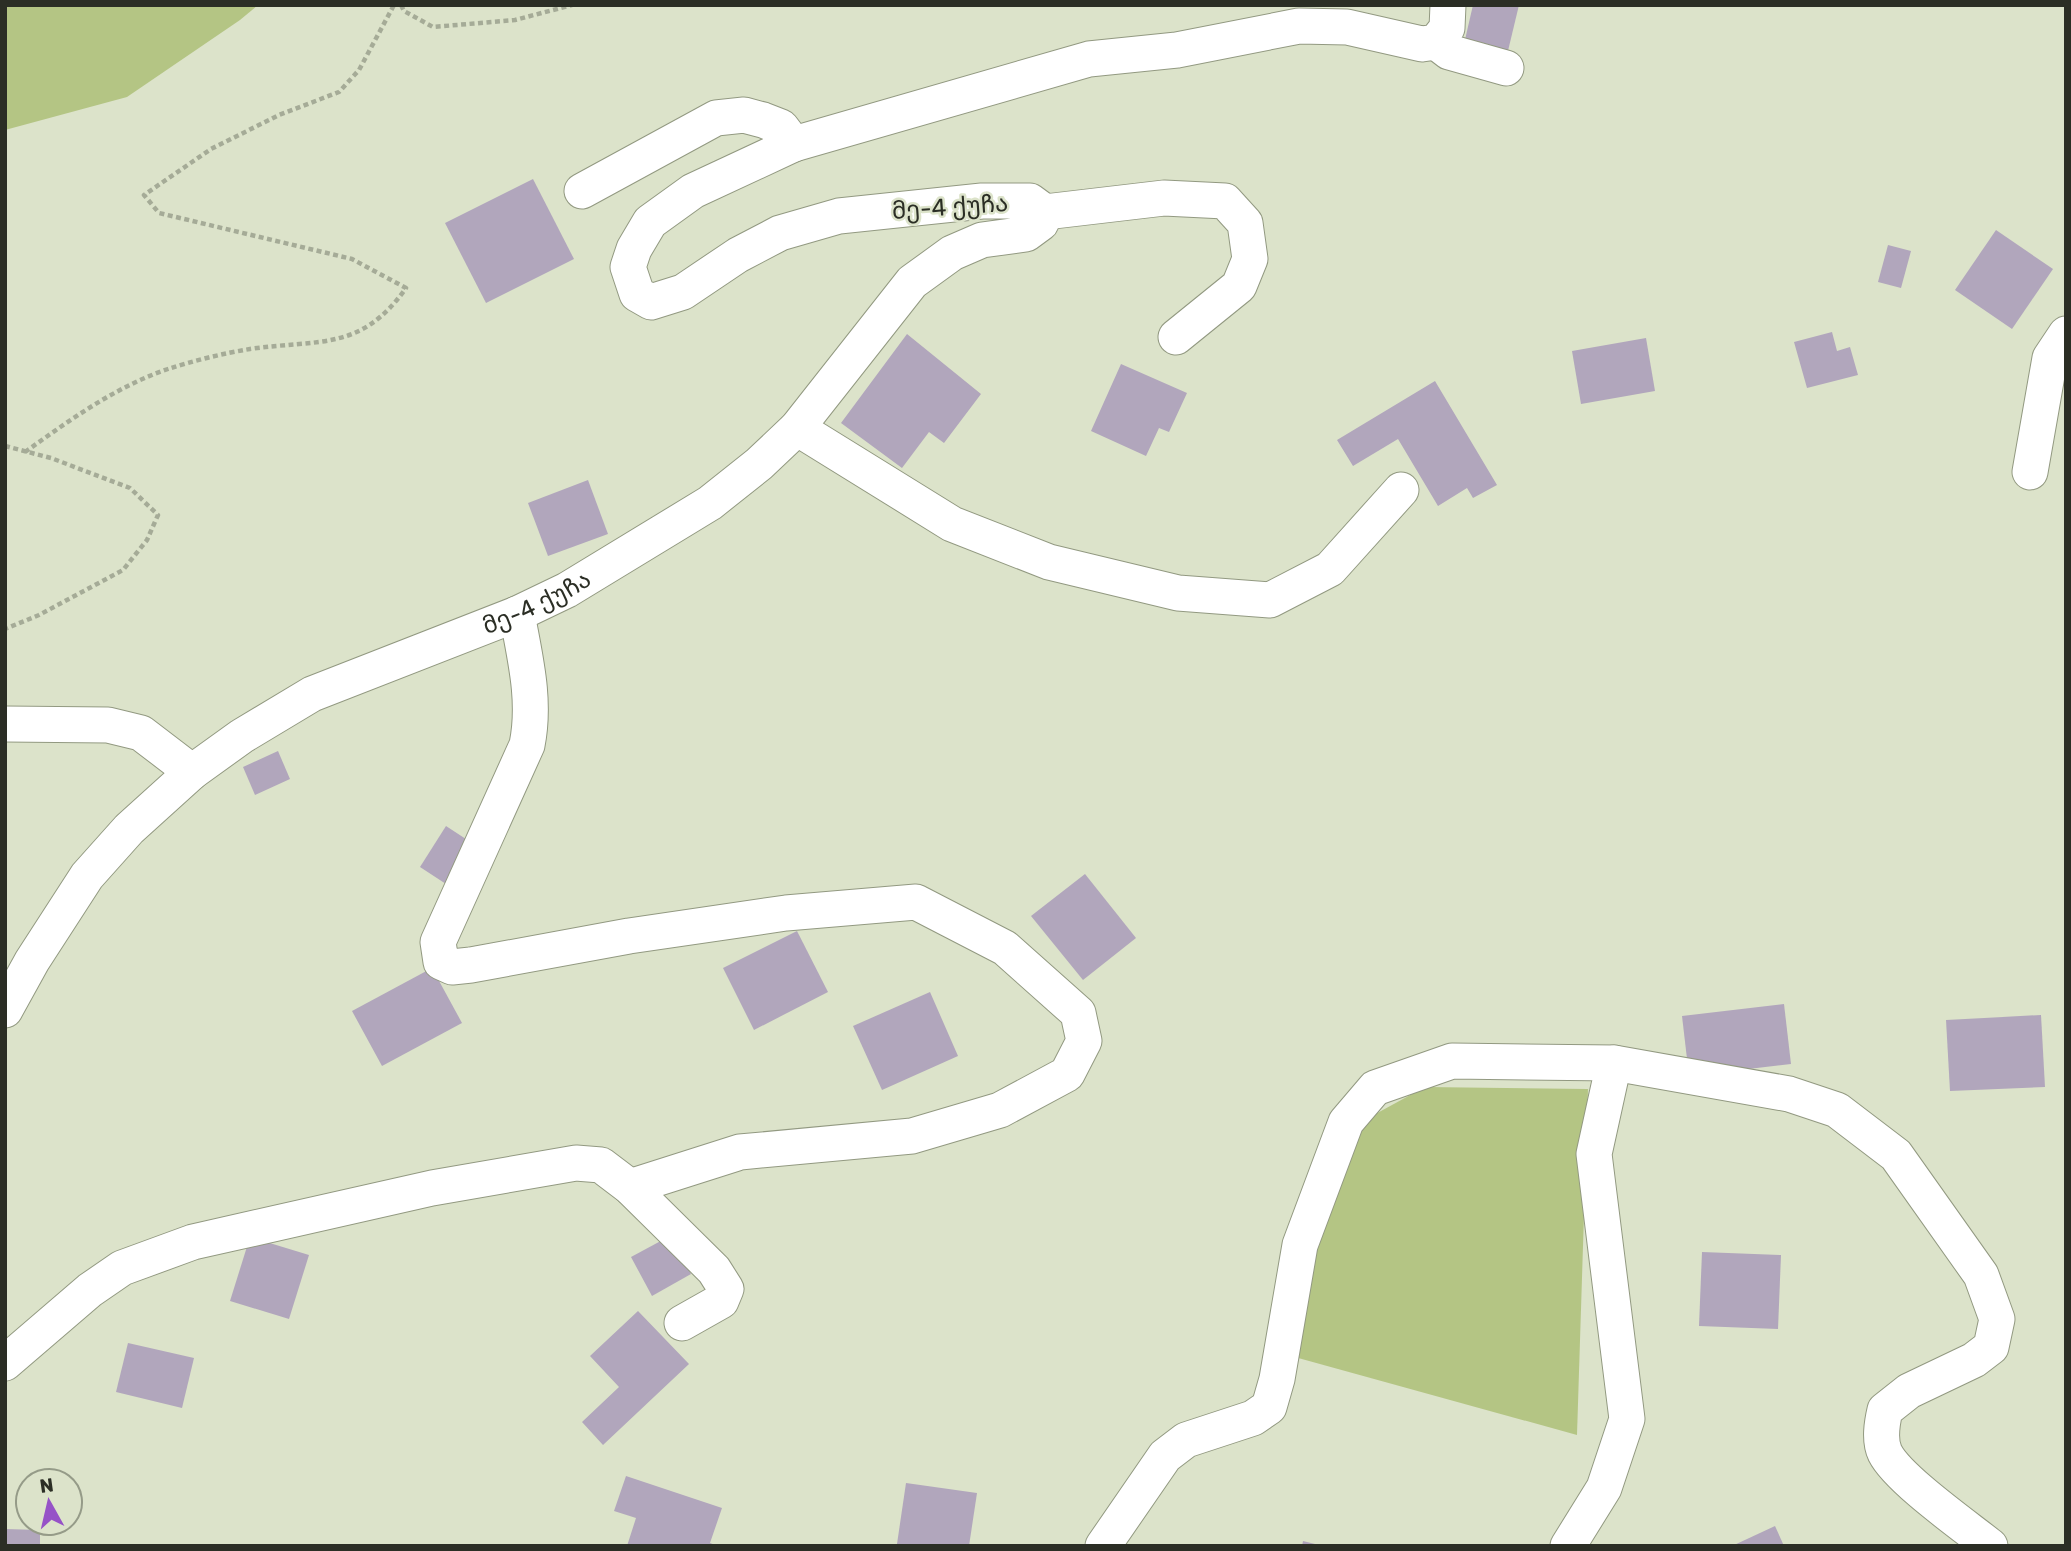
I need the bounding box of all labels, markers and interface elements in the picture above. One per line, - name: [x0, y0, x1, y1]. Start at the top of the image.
- street label: მე-4 ქუჩა: [891, 189, 1009, 225]
- street label: მე-4 ქუჩა: [479, 565, 596, 640]
- north arrow: [14, 1467, 84, 1537]
- text: N: [38, 1473, 55, 1498]

